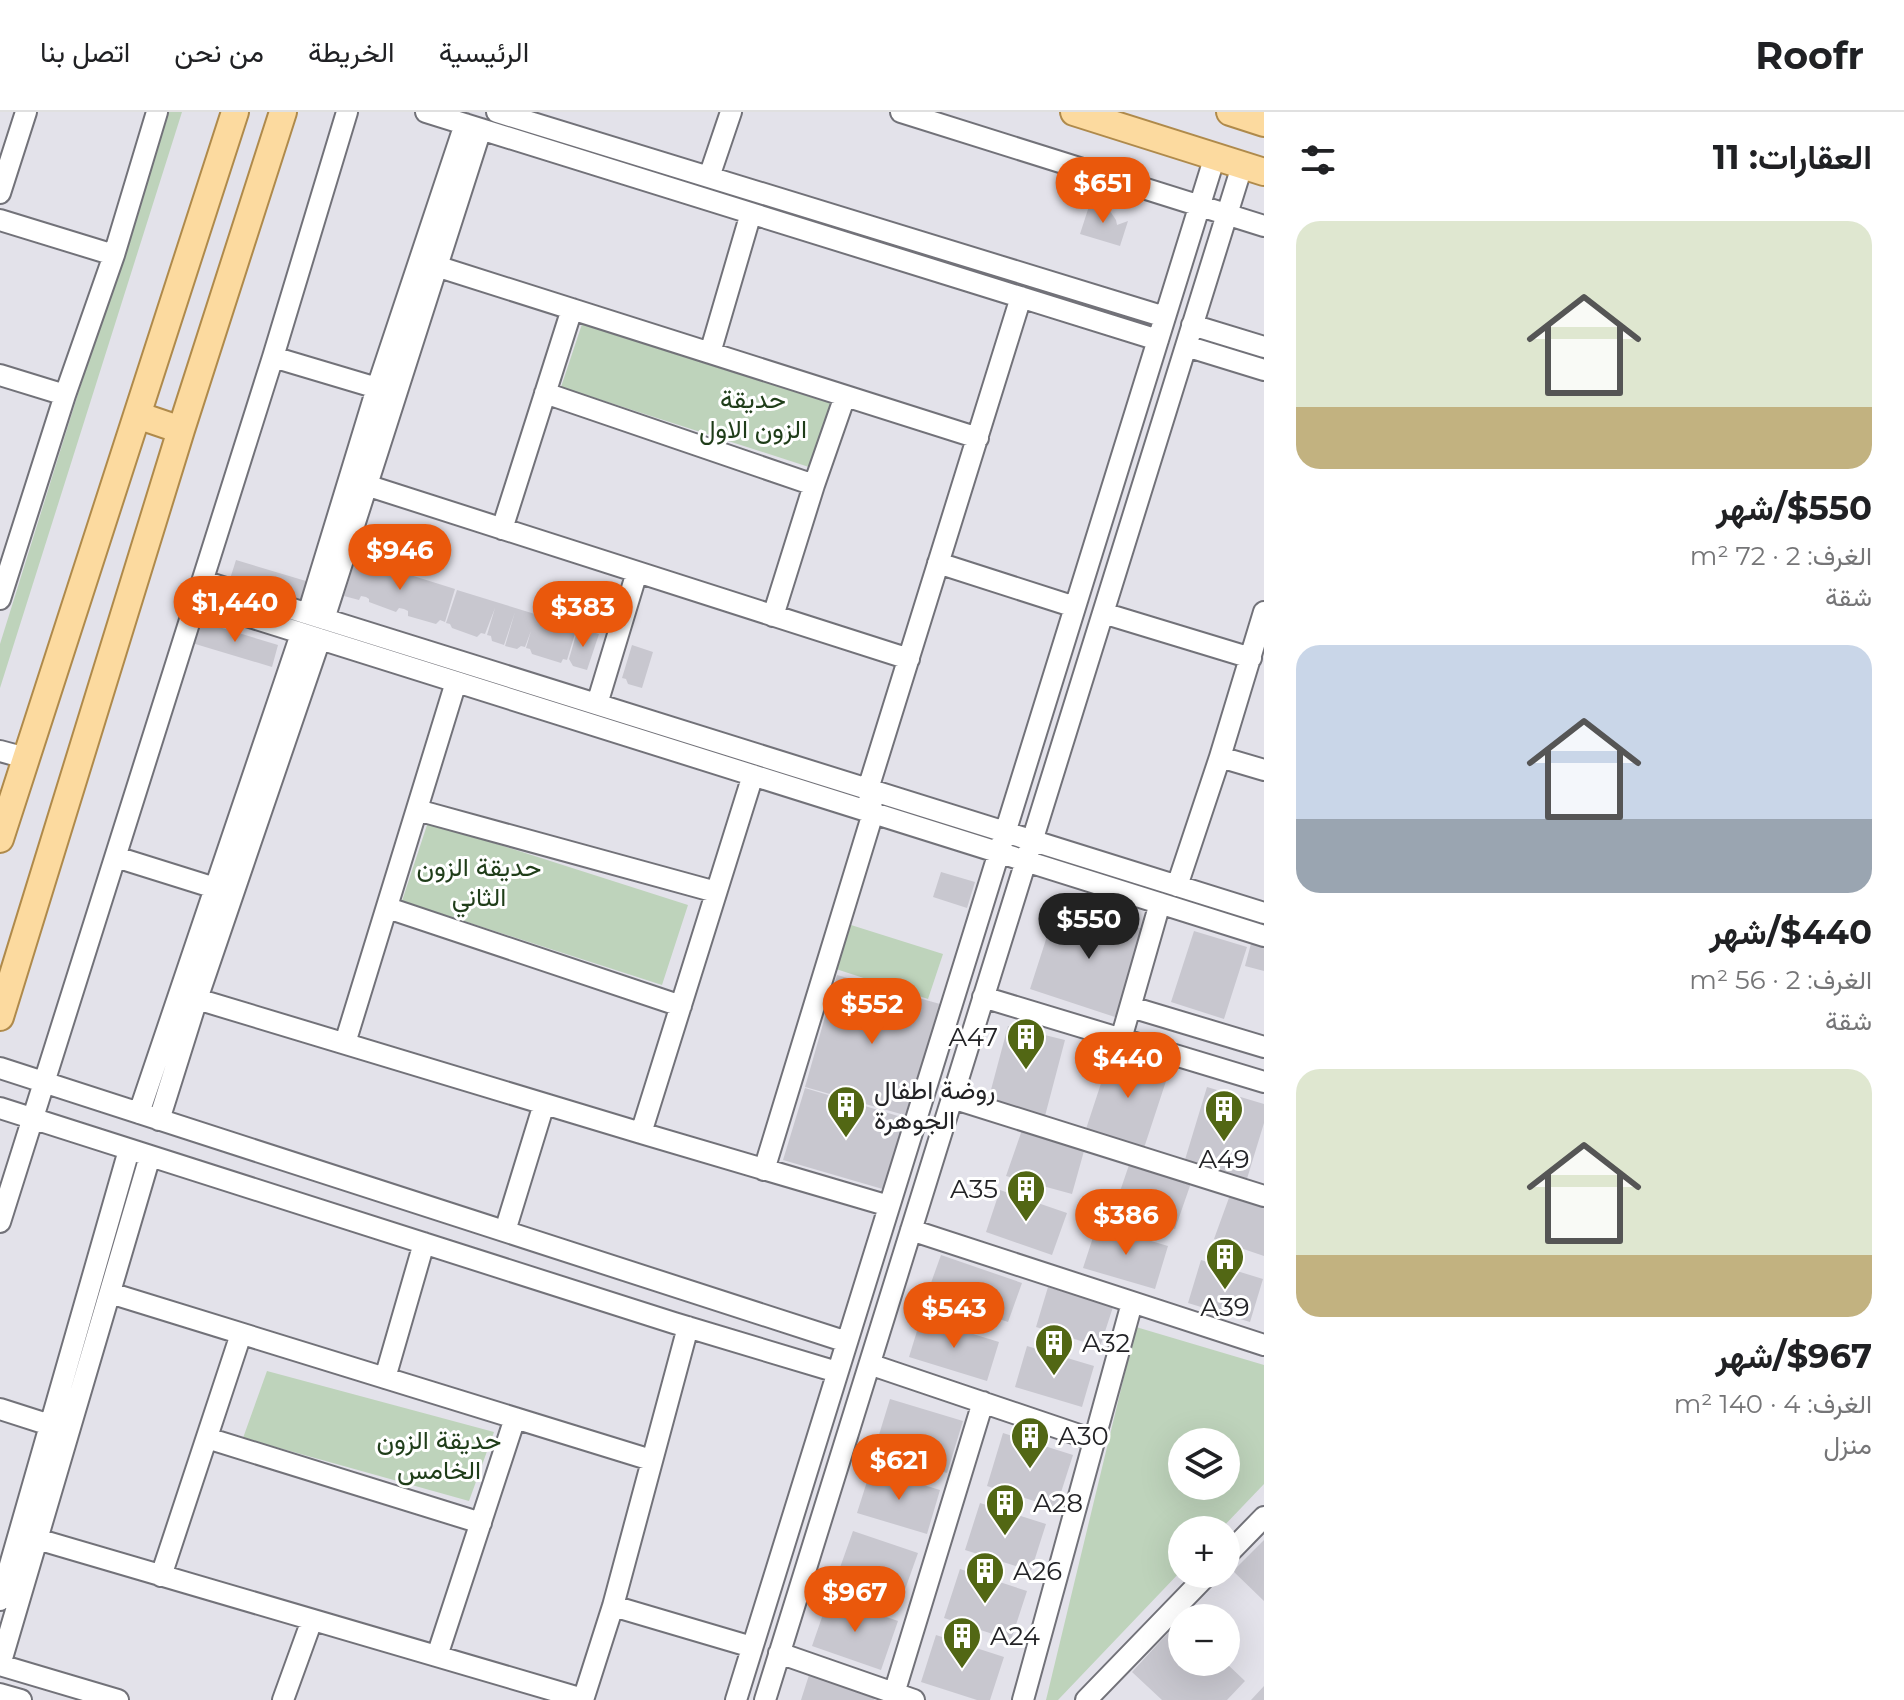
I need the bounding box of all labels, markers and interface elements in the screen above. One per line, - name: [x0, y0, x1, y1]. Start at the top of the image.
- text: Roofr: [1755, 32, 1864, 79]
- text: اتصل بنا: [40, 35, 130, 69]
- text: من نحن: [174, 35, 264, 69]
- text: الخريطة: [308, 35, 395, 69]
- text: الرئيسية: [439, 35, 529, 69]
- text: العقارات: 11: [1713, 136, 1872, 178]
- icon: filters: [1296, 138, 1340, 182]
- pin: $651: [1056, 157, 1150, 225]
- text: $651: [1074, 167, 1132, 199]
- icon: home: [1512, 273, 1656, 417]
- park label: حديقة الزون الاول: [699, 383, 807, 445]
- text: $550/شهر: [1716, 487, 1872, 529]
- pin: $946: [353, 524, 447, 592]
- text: $946: [366, 534, 434, 566]
- text: الغرف: 2 · 72 m²: [1690, 540, 1872, 572]
- pin: $1,440: [170, 576, 300, 644]
- pin: $383: [536, 581, 630, 649]
- text: شقة: [1825, 581, 1872, 613]
- text: $1,440: [192, 586, 278, 618]
- text: $383: [551, 591, 615, 623]
- icon: home: [1512, 697, 1656, 841]
- park label: حديقة الزون الثاني: [417, 851, 541, 918]
- pin: $550: [1042, 893, 1136, 961]
- text: $550: [1056, 903, 1122, 935]
- text: $440/شهر: [1709, 911, 1872, 953]
- text: الغرف: 2 · 56 m²: [1689, 964, 1872, 996]
- pin: $552: [825, 978, 919, 1046]
- text: $552: [841, 988, 903, 1020]
- text: شقة: [1825, 1005, 1872, 1037]
- building icon: A47: [1005, 1016, 1047, 1071]
- place label: A47: [949, 1021, 998, 1053]
- pin: $440: [1081, 1032, 1175, 1100]
- text: $440: [1093, 1042, 1163, 1074]
- place label: روضة اطفال الجوهرة: [874, 1074, 995, 1136]
- building icon: روضة اطفال الجوهرة: [825, 1084, 867, 1139]
- building icon: A49: [1203, 1088, 1245, 1143]
- icon: home: [1512, 1121, 1656, 1265]
- place label: A49: [1198, 1143, 1250, 1175]
- building icon: A35: [1005, 1168, 1047, 1223]
- place label: A35: [950, 1173, 998, 1205]
- pin: $386: [1079, 1189, 1173, 1257]
- text: $386: [1093, 1199, 1159, 1231]
- building icon: A39: [1204, 1236, 1246, 1291]
- pin: $543: [907, 1282, 1001, 1350]
- place label: A39: [1200, 1291, 1250, 1323]
- text: $543: [921, 1292, 987, 1324]
- building icon: A32: [1033, 1322, 1075, 1377]
- place label: A32: [1082, 1327, 1130, 1359]
- text: $967/شهر: [1715, 1335, 1872, 1377]
- text: الغرف: 4 · 140 m²: [1674, 1388, 1872, 1420]
- building icon: A30: [1009, 1415, 1051, 1470]
- place label: A30: [1058, 1420, 1109, 1452]
- park label: حديقة الزون الخامس: [377, 1424, 501, 1486]
- map controls: [1168, 1428, 1240, 1676]
- button: layers: [1168, 1428, 1240, 1500]
- text: منزل: [1823, 1429, 1872, 1461]
- pin: $621: [852, 1434, 946, 1502]
- text: $621: [870, 1444, 928, 1476]
- building icon: A28: [984, 1482, 1026, 1537]
- place label: A28: [1033, 1487, 1083, 1519]
- button: +: [1168, 1516, 1240, 1588]
- building icon: A26: [964, 1550, 1006, 1605]
- place label: A26: [1013, 1555, 1062, 1587]
- pin: $967: [808, 1566, 902, 1634]
- text: $967: [822, 1576, 888, 1608]
- button: −: [1168, 1604, 1240, 1676]
- building icon: A24: [941, 1615, 983, 1670]
- place label: A24: [990, 1620, 1040, 1652]

